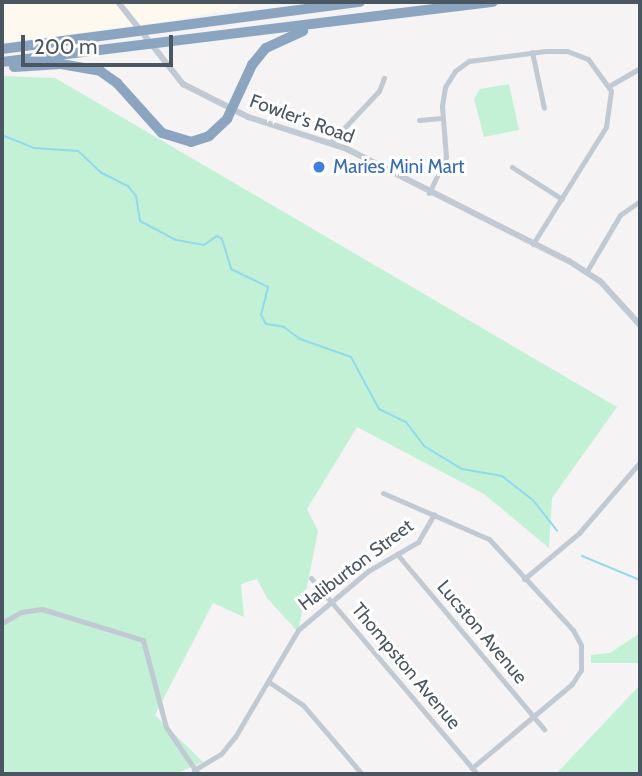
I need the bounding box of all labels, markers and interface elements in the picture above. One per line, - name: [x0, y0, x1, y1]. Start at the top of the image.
- scale bar: [24, 21, 177, 65]
- text: 200 m: [34, 34, 97, 59]
- street label: Fowler's Road: [247, 90, 357, 148]
- place label: Maries Mini Mart: [333, 156, 464, 178]
- marker: Maries Mini Mart: [311, 159, 327, 175]
- street label: Haliburton Street: [294, 514, 418, 616]
- street label: Lucston Avenue: [432, 576, 532, 688]
- street label: Thompston Avenue: [347, 598, 465, 734]

